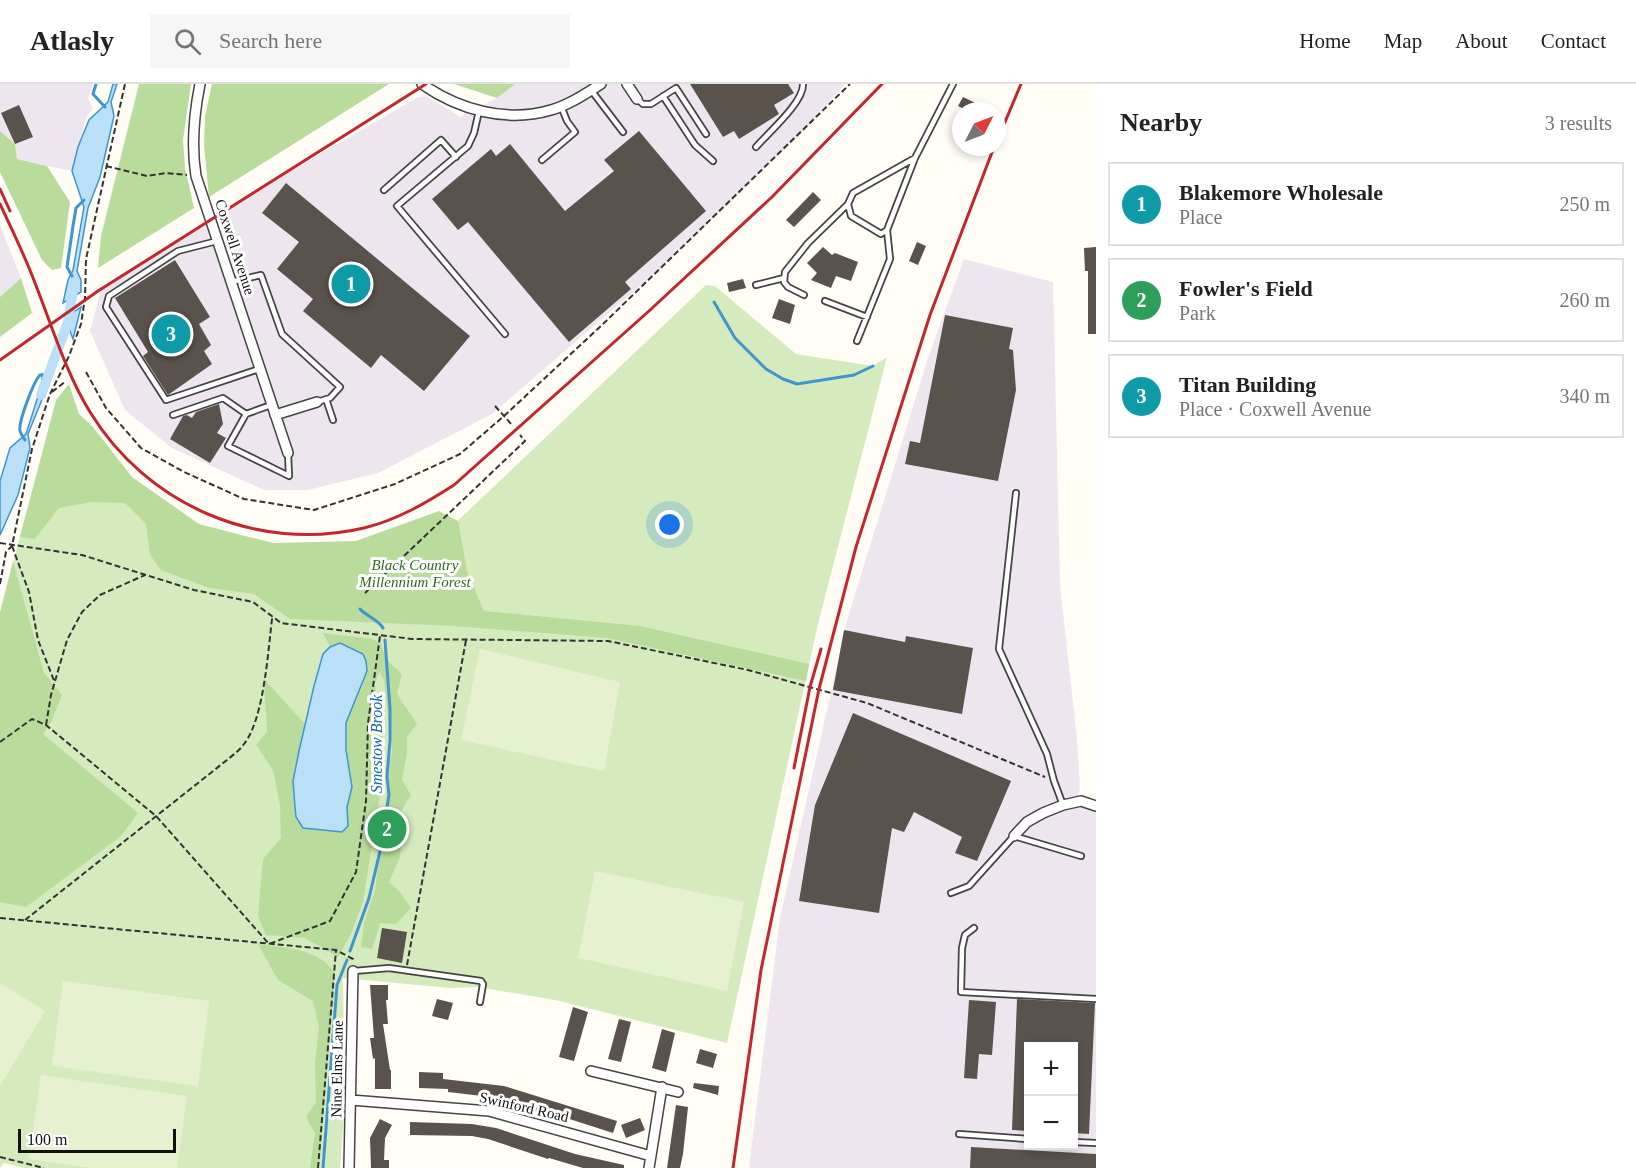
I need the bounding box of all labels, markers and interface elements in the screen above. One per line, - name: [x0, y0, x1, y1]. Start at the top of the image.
- search box: [150, 14, 570, 68]
- text: Atlasly: [30, 25, 114, 56]
- icon: search: [171, 25, 204, 58]
- text: Search here: [219, 28, 322, 53]
- text: Home: [1299, 29, 1351, 53]
- text: Map: [1384, 29, 1422, 53]
- text: About: [1455, 29, 1508, 53]
- text: Contact: [1541, 29, 1606, 53]
- north arrow: [952, 102, 1006, 156]
- text: Nearby: [1120, 108, 1202, 137]
- text: 3 results: [1545, 112, 1612, 134]
- text: Blakemore Wholesale: [1179, 180, 1383, 205]
- text: 1: [1137, 193, 1147, 215]
- text: 250 m: [1559, 193, 1610, 215]
- street label: Coxwell Avenue: [212, 197, 258, 297]
- text: Place: [1179, 206, 1222, 228]
- pin: 1: [332, 262, 370, 306]
- text: Fowler's Field: [1179, 276, 1313, 301]
- text: 2: [1137, 289, 1147, 311]
- text: 260 m: [1559, 289, 1610, 311]
- text: Park: [1179, 302, 1216, 324]
- pin: 3: [152, 312, 190, 356]
- text: Titan Building: [1179, 372, 1316, 397]
- text: 3: [1137, 385, 1147, 407]
- text: 340 m: [1559, 385, 1610, 407]
- text: Place · Coxwell Avenue: [1179, 398, 1371, 420]
- your location: [655, 510, 684, 539]
- park label: Black Country Millennium Forest: [358, 557, 472, 590]
- water label: Smestow Brook: [368, 694, 385, 793]
- pin: 2: [368, 806, 406, 852]
- street label: Nine Elms Lane: [328, 1020, 346, 1118]
- map controls: [1024, 1042, 1078, 1150]
- button: +: [1024, 1042, 1078, 1096]
- street label: Swinford Road: [478, 1089, 571, 1125]
- button: −: [1024, 1096, 1078, 1150]
- scale bar: [18, 1126, 176, 1154]
- text: 100 m: [27, 1131, 67, 1148]

